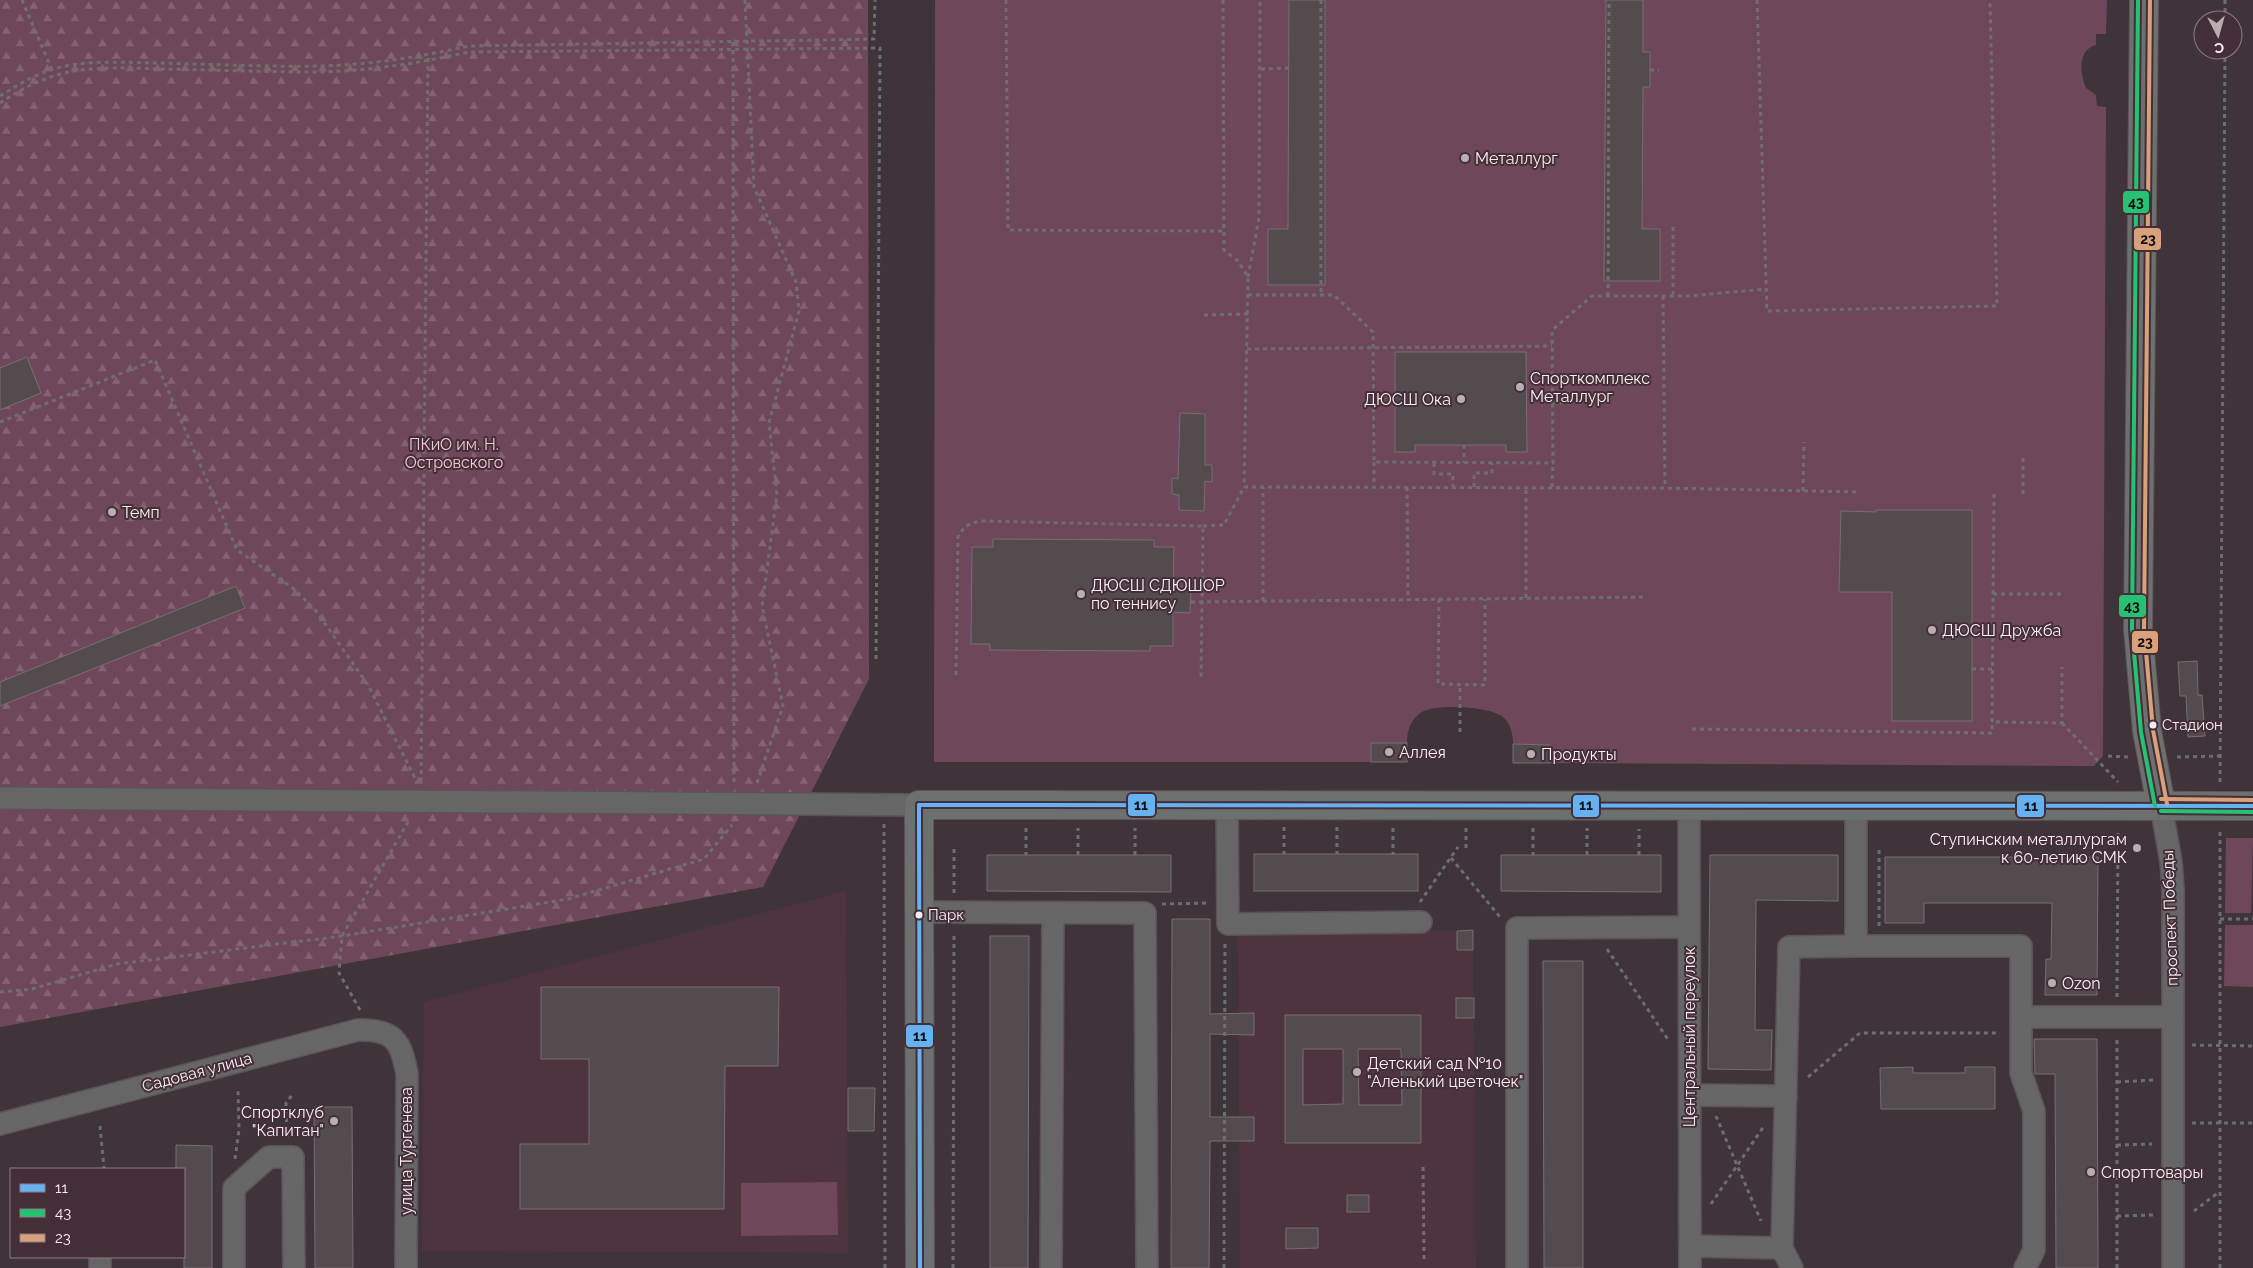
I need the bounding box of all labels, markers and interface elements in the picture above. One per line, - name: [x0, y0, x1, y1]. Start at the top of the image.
- north arrow: [2193, 10, 2243, 60]
- text: С: [2213, 39, 2225, 56]
- place label: Металлург: [1475, 149, 1558, 168]
- marker: Металлург: [1459, 152, 1471, 164]
- line badge: 43: [2122, 190, 2150, 214]
- text: 43: [2128, 194, 2144, 210]
- line badge: 23: [2133, 227, 2162, 251]
- text: 23: [2140, 231, 2156, 247]
- place label: Спорткомплекс Металлург: [1530, 369, 1650, 406]
- marker: Спорткомплекс Металлург: [1514, 381, 1526, 393]
- place label: ДЮСШ Ока: [1364, 390, 1451, 409]
- marker: ДЮСШ Ока: [1455, 393, 1467, 405]
- park label: ПКиО им. Н. Островского: [405, 435, 503, 472]
- place label: Темп: [122, 503, 160, 522]
- marker: Темп: [106, 506, 118, 518]
- place label: ДЮСШ СДЮШОР по теннису: [1091, 576, 1225, 613]
- marker: ДЮСШ СДЮШОР по теннису: [1075, 588, 1087, 600]
- line badge: 43: [2118, 594, 2147, 618]
- text: 43: [2124, 598, 2140, 614]
- place label: ДЮСШ Дружба: [1942, 621, 2061, 640]
- marker: ДЮСШ Дружба: [1926, 624, 1938, 636]
- line badge: 23: [2131, 630, 2159, 654]
- text: 23: [2137, 634, 2153, 650]
- place label: Стадион: [2162, 716, 2223, 734]
- marker: Стадион: [2148, 720, 2158, 730]
- place label: Аллея: [1399, 743, 1446, 762]
- place label: Продукты: [1541, 745, 1617, 764]
- marker: Аллея: [1383, 746, 1395, 758]
- marker: Продукты: [1525, 748, 1537, 760]
- line badge: 11: [1127, 793, 1156, 817]
- line badge: 11: [1572, 794, 1600, 818]
- line badge: 11: [2016, 794, 2045, 818]
- text: 11: [1134, 797, 1148, 813]
- text: 11: [1579, 797, 1593, 813]
- text: 11: [2024, 798, 2038, 814]
- place label: Ступинским металлургам к 60-летию СМК: [1930, 830, 2127, 867]
- marker: Ступинским металлургам к 60-летию СМК: [2131, 842, 2143, 854]
- street label: проспект Победы: [2158, 850, 2182, 986]
- place label: Парк: [928, 906, 964, 924]
- marker: Парк: [914, 910, 924, 920]
- street label: Центральный переулок: [1680, 947, 1699, 1127]
- place label: Ozon: [2062, 974, 2101, 993]
- marker: Ozon: [2046, 977, 2058, 989]
- line badge: 11: [905, 1024, 934, 1048]
- text: 11: [913, 1028, 927, 1044]
- street label: Садовая улица: [140, 1048, 254, 1096]
- place label: Детский сад №10 "Аленький цветочек": [1367, 1054, 1524, 1091]
- marker: Детский сад №10 "Аленький цветочек": [1351, 1066, 1363, 1078]
- street label: улица Тургенева: [397, 1087, 416, 1215]
- place label: Спортклуб "Капитан": [241, 1103, 324, 1140]
- marker: Спортклуб "Капитан": [328, 1115, 340, 1127]
- place label: Спорттовары: [2101, 1163, 2203, 1182]
- marker: Спорттовары: [2085, 1166, 2097, 1178]
- legend: [10, 1168, 185, 1258]
- text: 11: [55, 1179, 68, 1197]
- text: 43: [55, 1204, 71, 1222]
- text: 23: [55, 1229, 71, 1247]

